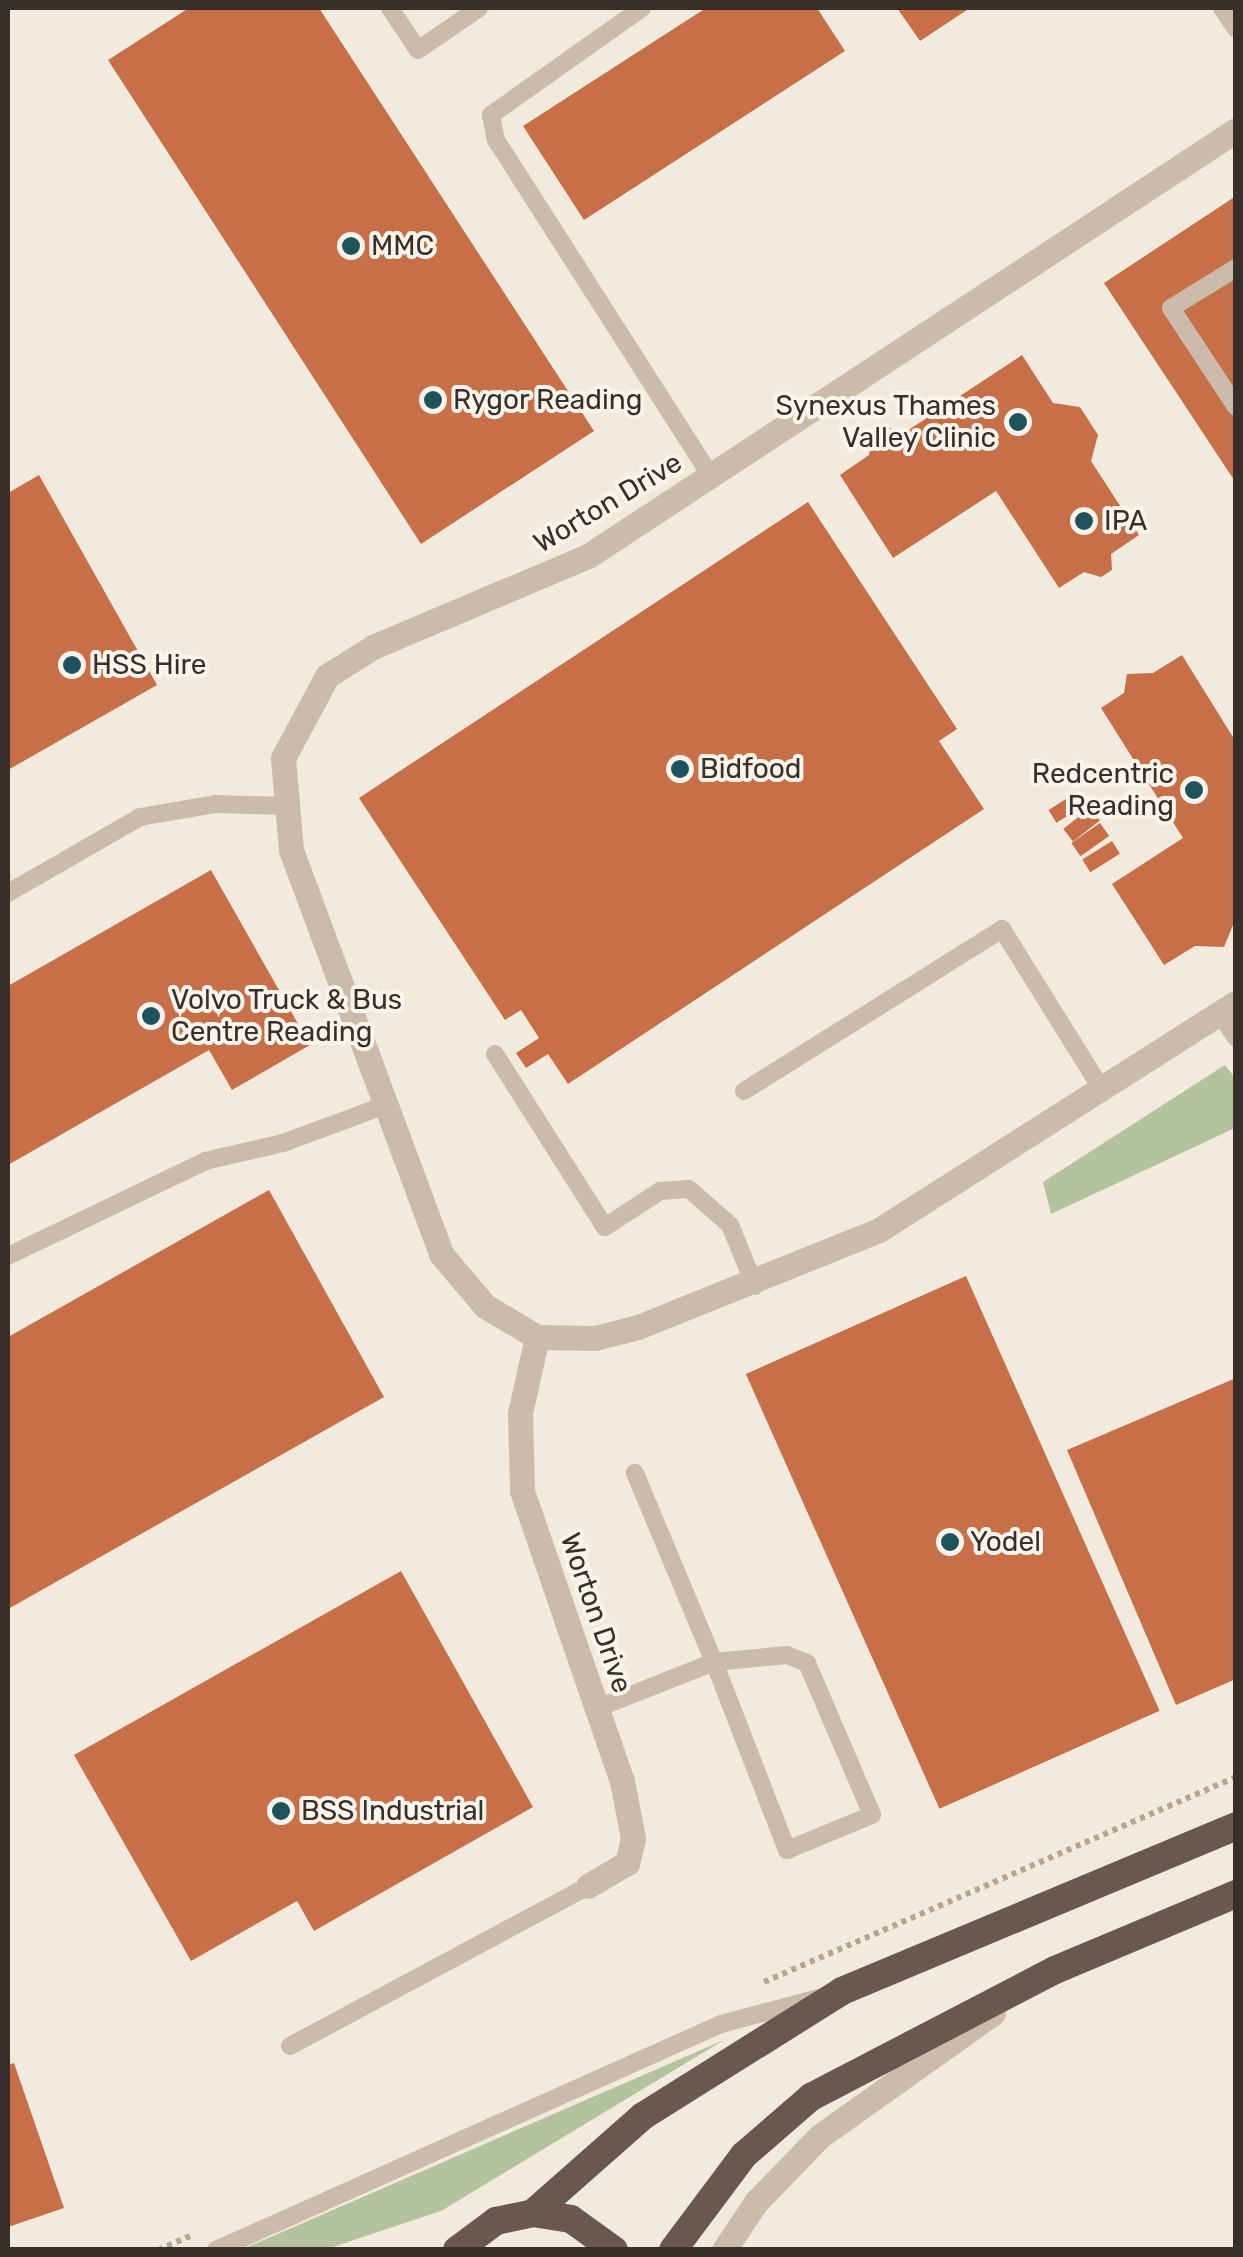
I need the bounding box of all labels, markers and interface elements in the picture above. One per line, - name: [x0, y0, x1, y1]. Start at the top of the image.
- place label: MMC: [371, 229, 434, 263]
- marker: MMC: [340, 235, 362, 257]
- place label: Rygor Reading: [453, 383, 643, 417]
- marker: Rygor Reading: [422, 389, 444, 411]
- place label: Synexus Thames Valley Clinic: [775, 389, 996, 455]
- marker: Synexus Thames Valley Clinic: [1005, 409, 1031, 435]
- street label: Worton Drive: [528, 446, 688, 560]
- place label: IPA: [1104, 504, 1147, 538]
- marker: IPA: [1073, 510, 1095, 532]
- place label: HSS Hire: [92, 648, 206, 682]
- marker: HSS Hire: [61, 654, 83, 676]
- place label: Bidfood: [700, 752, 801, 786]
- place label: Redcentric Reading: [1032, 757, 1174, 823]
- marker: Bidfood: [669, 758, 691, 780]
- marker: Redcentric Reading: [1183, 779, 1205, 801]
- place label: Volvo Truck & Bus Centre Reading: [171, 983, 403, 1049]
- marker: Volvo Truck & Bus Centre Reading: [140, 1005, 162, 1027]
- place label: Yodel: [970, 1525, 1041, 1559]
- street label: Worton Drive: [553, 1529, 639, 1697]
- marker: Yodel: [939, 1531, 961, 1553]
- place label: BSS Industrial: [301, 1794, 484, 1828]
- marker: BSS Industrial: [270, 1800, 292, 1822]

